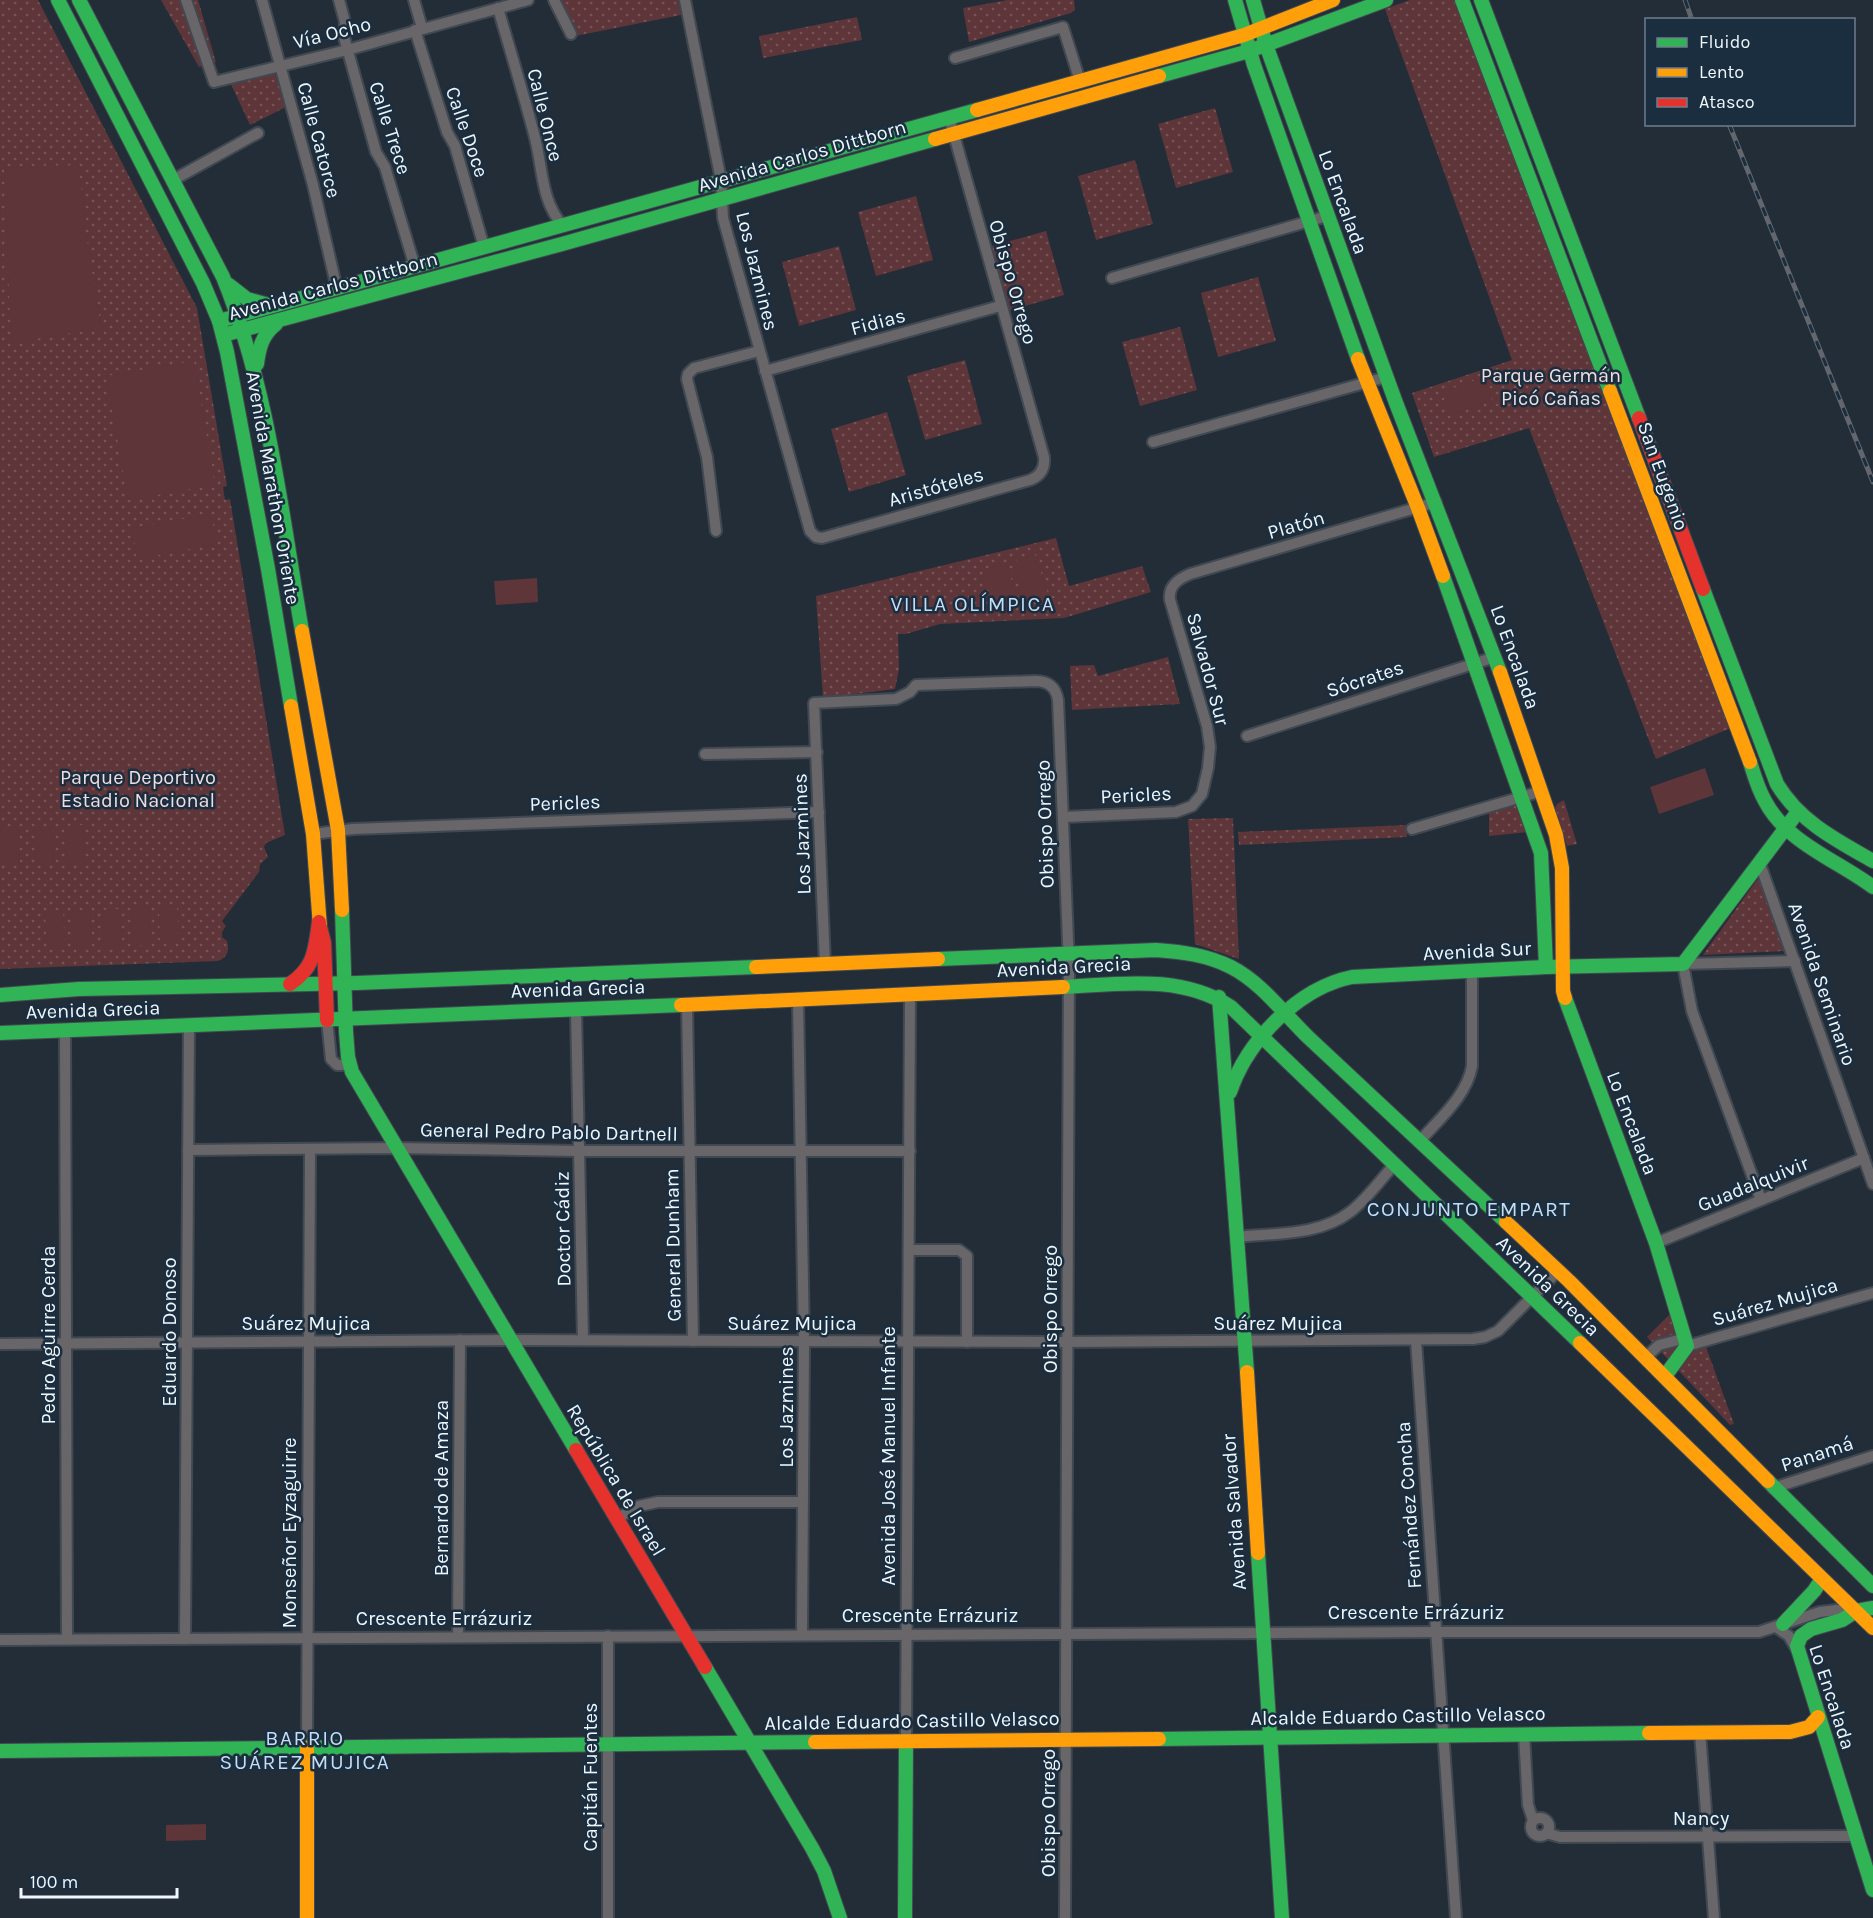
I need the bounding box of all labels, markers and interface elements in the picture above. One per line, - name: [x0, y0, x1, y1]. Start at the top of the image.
- street label: Vía Ocho: [291, 12, 373, 54]
- legend: [1645, 18, 1855, 126]
- text: Fluido: [1699, 31, 1750, 53]
- text: Lento: [1699, 61, 1744, 83]
- street label: Calle Once: [522, 66, 568, 164]
- street label: Calle Trece: [364, 79, 416, 177]
- street label: Calle Catorce: [292, 80, 346, 200]
- street label: Calle Doce: [441, 84, 493, 180]
- text: Atasco: [1699, 91, 1755, 113]
- street label: Avenida Carlos Dittborn: [695, 115, 909, 197]
- street label: Lo Encalada: [1314, 147, 1372, 257]
- street label: Los Jazmines: [731, 209, 783, 333]
- street label: Obispo Orrego: [984, 217, 1042, 347]
- street label: Avenida Carlos Dittborn: [226, 247, 440, 325]
- street label: Fidias: [848, 304, 908, 340]
- park label: Parque Germán Picó Cañas: [1481, 364, 1621, 410]
- street label: Avenida Marathon Oriente: [241, 369, 305, 607]
- street label: San Eugenio: [1633, 419, 1693, 533]
- street label: Aristóteles: [886, 462, 986, 512]
- street label: Platón: [1265, 506, 1327, 544]
- district label: VILLA OLÍMPICA: [891, 592, 1055, 616]
- street label: Lo Encalada: [1486, 602, 1544, 712]
- street label: Salvador Sur: [1182, 610, 1234, 729]
- street label: Sócrates: [1323, 656, 1407, 702]
- street label: Obispo Orrego: [1031, 759, 1059, 889]
- park label: Parque Deportivo Estadio Nacional: [60, 766, 216, 812]
- street label: Los Jazmines: [788, 773, 816, 895]
- street label: Pericles: [1100, 782, 1172, 808]
- street label: Pericles: [529, 790, 601, 816]
- street label: Avenida Seminario: [1783, 899, 1861, 1069]
- street label: Avenida Sur: [1422, 937, 1533, 965]
- street label: Avenida Grecia: [996, 952, 1132, 982]
- street label: Avenida Grecia: [510, 975, 646, 1003]
- street label: Avenida Grecia: [25, 996, 161, 1024]
- street label: Lo Encalada: [1602, 1068, 1662, 1178]
- street label: General Pedro Pablo Dartnell: [420, 1118, 678, 1146]
- street label: Guadalquivir: [1694, 1151, 1812, 1217]
- street label: General Dunham: [660, 1168, 686, 1322]
- street label: Doctor Cádiz: [550, 1171, 576, 1287]
- district label: CONJUNTO EMPART: [1367, 1197, 1571, 1221]
- street label: Avenida Grecia: [1492, 1231, 1604, 1341]
- street label: Pedro Aguirre Cerda: [37, 1245, 60, 1425]
- street label: Obispo Orrego: [1039, 1245, 1062, 1373]
- street label: Eduardo Donoso: [158, 1257, 181, 1407]
- street label: Suárez Mujica: [1710, 1273, 1840, 1331]
- street label: Suárez Mujica: [241, 1312, 371, 1335]
- street label: Suárez Mujica: [727, 1312, 857, 1335]
- street label: Suárez Mujica: [1213, 1312, 1343, 1335]
- street label: Avenida José Manuel Infante: [877, 1326, 900, 1586]
- street label: Los Jazmines: [775, 1346, 798, 1468]
- street label: Bernardo de Amaza: [430, 1400, 453, 1576]
- street label: República de Israel: [562, 1400, 670, 1560]
- street label: Fernández Concha: [1392, 1421, 1426, 1589]
- street label: Panamá: [1778, 1431, 1856, 1477]
- street label: Avenida Salvador: [1217, 1432, 1251, 1591]
- street label: Monseñor Eyzaguirre: [278, 1438, 301, 1628]
- street label: Crescente Errázuriz: [1328, 1601, 1504, 1624]
- street label: Crescente Errázuriz: [842, 1604, 1018, 1627]
- street label: Crescente Errázuriz: [356, 1607, 532, 1630]
- street label: Lo Encalada: [1804, 1642, 1860, 1752]
- street label: Capitán Fuentes: [579, 1702, 602, 1852]
- street label: Alcalde Eduardo Castillo Velasco: [1250, 1702, 1546, 1730]
- street label: Alcalde Eduardo Castillo Velasco: [764, 1707, 1060, 1735]
- district label: BARRIO SUÁREZ MUJICA: [220, 1726, 390, 1774]
- street label: Obispo Orrego: [1037, 1749, 1060, 1877]
- street label: Nancy: [1673, 1807, 1729, 1830]
- scale bar: [21, 1861, 177, 1899]
- text: 100 m: [30, 1871, 78, 1893]

